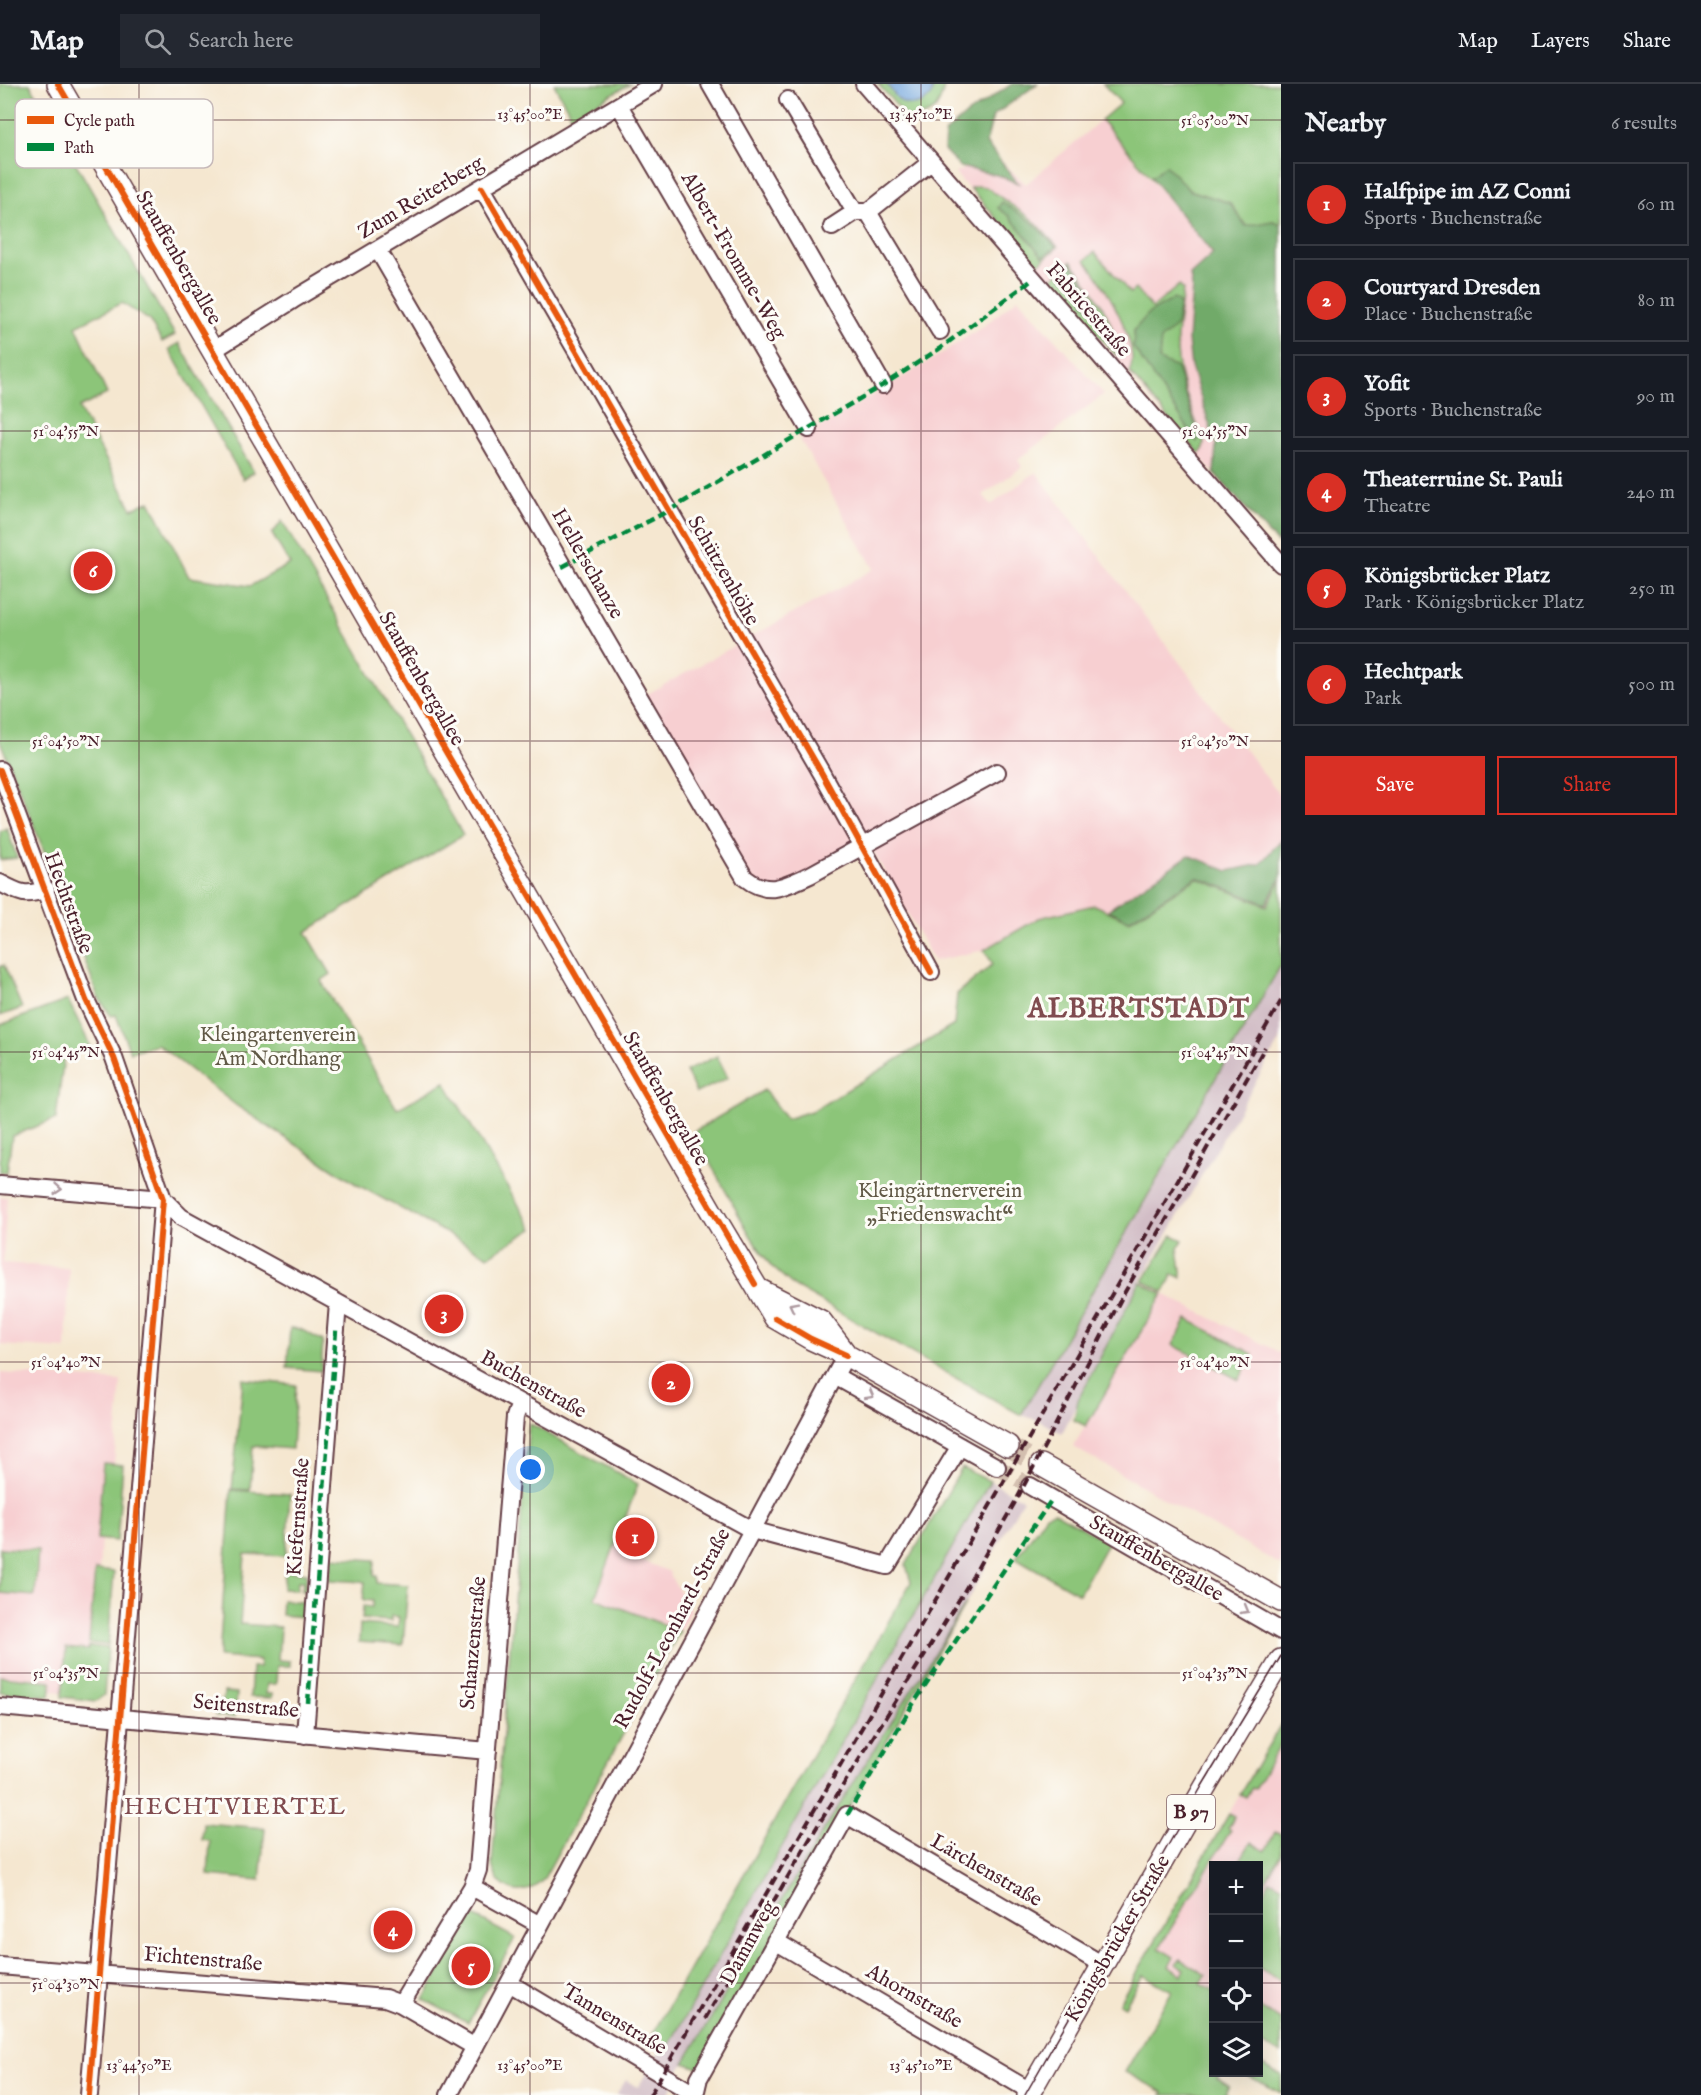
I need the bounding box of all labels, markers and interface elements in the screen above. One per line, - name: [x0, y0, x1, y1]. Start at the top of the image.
- search box: [120, 14, 540, 68]
- text: Map: [30, 24, 84, 59]
- icon: search: [141, 25, 174, 58]
- text: Search here: [189, 27, 293, 55]
- text: Map: [1458, 28, 1498, 55]
- text: Layers: [1531, 28, 1590, 55]
- text: Share: [1623, 28, 1671, 55]
- legend: [15, 99, 213, 168]
- text: 13°45'00"E: [497, 105, 563, 124]
- text: 13°45'10"E: [889, 105, 953, 124]
- text: Nearby: [1305, 107, 1386, 140]
- text: 51°05'00"N: [1181, 111, 1249, 130]
- text: 6 results: [1611, 111, 1677, 136]
- text: Cycle path: [64, 112, 135, 132]
- text: Path: [64, 139, 95, 159]
- street label: Zum Reiterberg: [353, 150, 489, 246]
- street label: Albert-Fromme-Weg: [673, 166, 792, 345]
- text: Halfpipe im AZ Conni: [1364, 178, 1571, 206]
- street label: Stauffenbergallee: [129, 186, 228, 330]
- text: 1: [1323, 192, 1330, 217]
- text: 60 m: [1637, 192, 1675, 217]
- text: Sports · Buchenstraße: [1364, 206, 1542, 231]
- street label: Fabricestraße: [1039, 257, 1137, 363]
- text: Courtyard Dresden: [1364, 274, 1540, 302]
- text: 2: [1322, 288, 1331, 313]
- text: 80 m: [1638, 288, 1675, 313]
- text: Place · Buchenstraße: [1364, 302, 1533, 327]
- text: Yofit: [1364, 370, 1410, 398]
- text: 3: [1323, 384, 1330, 409]
- text: 90 m: [1637, 384, 1675, 409]
- text: Sports · Buchenstraße: [1364, 398, 1542, 423]
- text: 51°04'55"N: [33, 422, 99, 441]
- text: 51°04'55"N: [1182, 422, 1248, 441]
- text: Theaterruine St. Pauli: [1364, 466, 1563, 494]
- text: 4: [1322, 480, 1331, 505]
- text: 240 m: [1626, 480, 1675, 505]
- text: Theatre: [1364, 494, 1430, 519]
- street label: Hellerschanze: [544, 504, 630, 624]
- street label: Schützenhöhe: [681, 511, 766, 631]
- pin: 6: [74, 548, 112, 594]
- text: Königsbrücker Platz: [1364, 562, 1550, 590]
- text: 5: [1323, 576, 1330, 601]
- text: 250 m: [1629, 576, 1675, 601]
- text: Park · Königsbrücker Platz: [1364, 590, 1584, 615]
- street label: Stauffenbergallee: [372, 607, 471, 751]
- text: Hechtpark: [1364, 658, 1463, 686]
- text: 6: [1322, 672, 1331, 697]
- text: 500 m: [1628, 672, 1675, 697]
- text: Park: [1364, 686, 1402, 711]
- text: 51°04'50"N: [32, 732, 100, 751]
- text: 51°04'50"N: [1181, 732, 1249, 751]
- button: Save: [1305, 756, 1485, 815]
- button: Share: [1497, 756, 1677, 815]
- street label: Hechtstraße: [37, 848, 99, 958]
- district label: ALBERTSTADT: [1027, 993, 1250, 1027]
- park label: Kleingartenverein Am Nordhang: [200, 1022, 356, 1073]
- street label: Stauffenbergallee: [616, 1027, 715, 1171]
- text: 51°04'45"N: [32, 1043, 100, 1062]
- text: 51°04'45"N: [1181, 1043, 1249, 1062]
- park label: Kleingärtnerverein „Friedenswacht“: [858, 1178, 1022, 1229]
- one-way arrow: [54, 1182, 63, 1195]
- pin: 3: [424, 1292, 464, 1336]
- one-way arrow: [788, 1302, 799, 1313]
- street label: Buchenstraße: [475, 1345, 591, 1425]
- text: 51°04'40"N: [31, 1353, 101, 1372]
- text: 51°04'40"N: [1180, 1353, 1250, 1372]
- pin: 2: [652, 1360, 690, 1406]
- one-way arrow: [863, 1388, 874, 1399]
- your location: [516, 1455, 545, 1484]
- street label: Kiefernstraße: [281, 1457, 317, 1577]
- street label: Stauffenbergallee: [1084, 1510, 1228, 1609]
- pin: 1: [616, 1514, 654, 1560]
- street label: Rudolf-Leonhard-Straße: [609, 1524, 738, 1734]
- street label: Schanzenstraße: [455, 1575, 493, 1711]
- one-way arrow: [1239, 1603, 1249, 1614]
- text: 51°04'35"N: [33, 1664, 99, 1683]
- text: 51°04'35"N: [1182, 1664, 1248, 1683]
- street label: Seitenstraße: [192, 1689, 300, 1725]
- district label: HECHTVIERTEL: [124, 1792, 346, 1823]
- road number: B 97: [1167, 1795, 1215, 1829]
- street label: Lärchenstraße: [925, 1828, 1047, 1914]
- street label: Königsbrücker Straße: [1059, 1850, 1177, 2028]
- map controls: [1209, 1861, 1263, 2077]
- button: +: [1209, 1861, 1263, 1915]
- street label: Dammweg: [715, 1895, 784, 1990]
- pin: 4: [374, 1908, 412, 1952]
- button: −: [1209, 1915, 1263, 1969]
- street label: Fichtenstraße: [143, 1941, 264, 1979]
- pin: 5: [452, 1944, 490, 1988]
- street label: Ahornstraße: [860, 1958, 968, 2036]
- button: locate: [1209, 1969, 1263, 2023]
- text: 51°04'30"N: [32, 1975, 100, 1994]
- street label: Tannenstraße: [557, 1978, 672, 2062]
- button: layers: [1209, 2023, 1263, 2077]
- text: 13°44'50"E: [106, 2056, 172, 2075]
- text: 13°45'00"E: [497, 2056, 563, 2075]
- text: 13°45'10"E: [889, 2056, 953, 2075]

